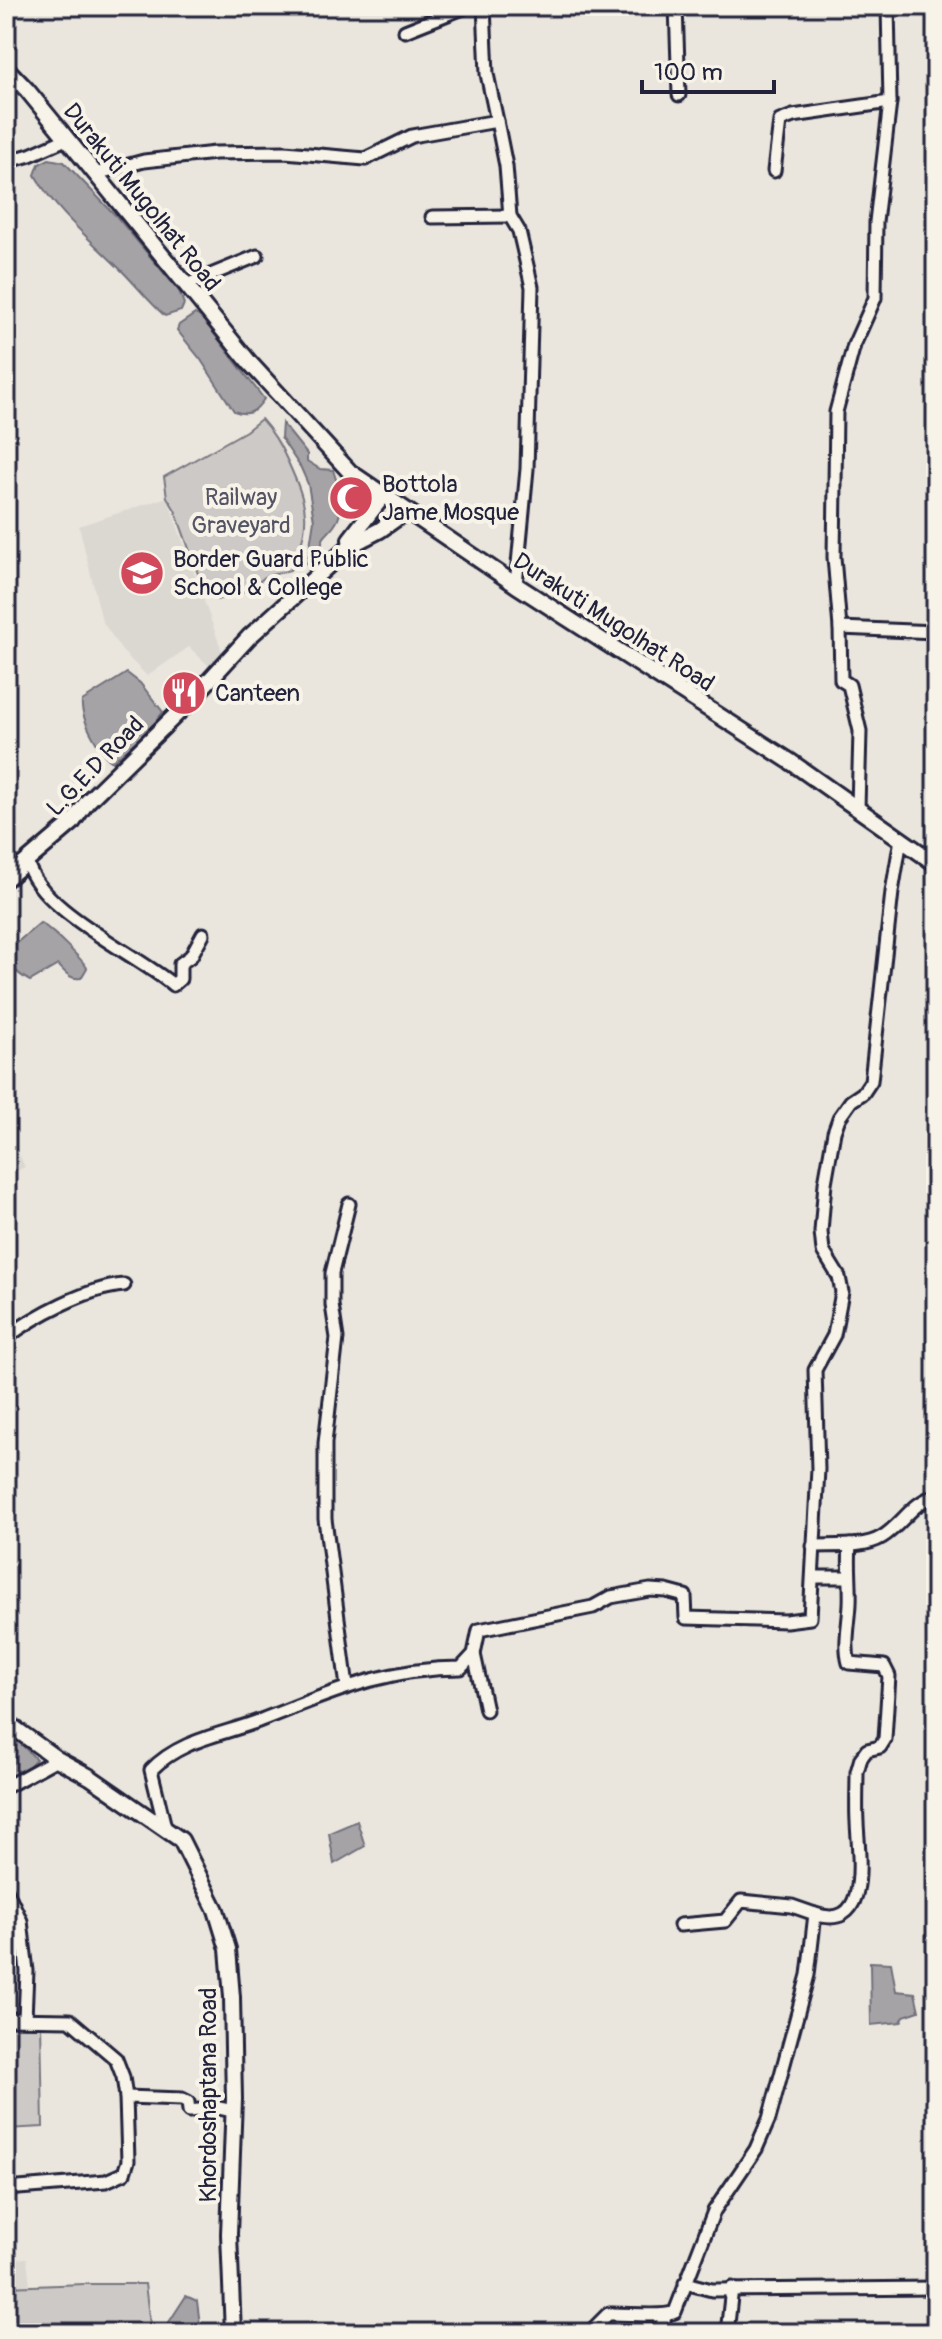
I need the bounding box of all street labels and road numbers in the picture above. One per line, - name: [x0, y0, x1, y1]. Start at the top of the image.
- street label: Durakuti Mugolhat Road: [57, 97, 226, 297]
- street label: Durakuti Mugolhat Road: [508, 547, 720, 698]
- street label: L.G.E.D Road: [41, 710, 150, 822]
- street label: Khordoshaptana Road: [194, 1987, 223, 2203]

